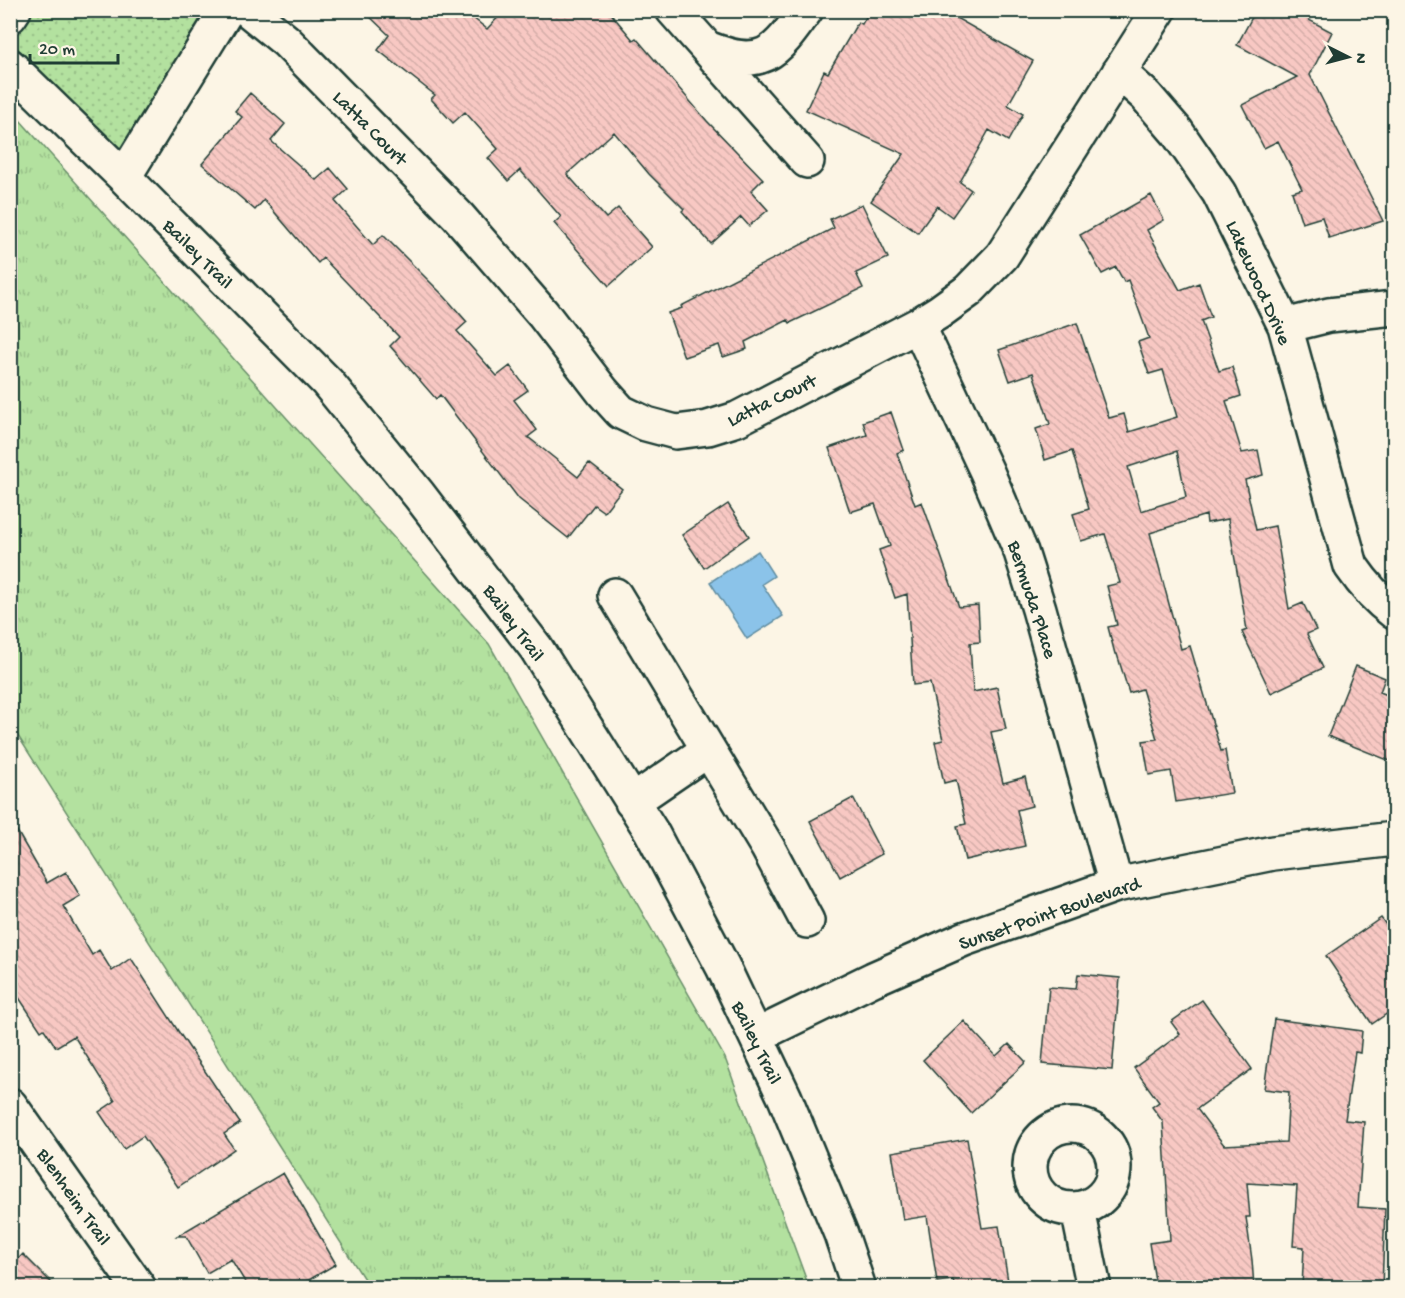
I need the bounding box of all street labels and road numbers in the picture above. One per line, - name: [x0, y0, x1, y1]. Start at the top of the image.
- street label: Latta Court: [326, 87, 412, 173]
- street label: Bailey Trail: [156, 215, 236, 295]
- street label: Lakewood Drive: [1219, 218, 1295, 350]
- street label: Latta Court: [724, 370, 823, 434]
- street label: Bermuda Place: [1001, 537, 1061, 662]
- street label: Bailey Trail: [476, 580, 548, 667]
- street label: Sunset Point Boulevard: [956, 873, 1146, 957]
- street label: Bailey Trail: [724, 997, 785, 1089]
- street label: Blenheim Trail: [30, 1144, 114, 1251]

